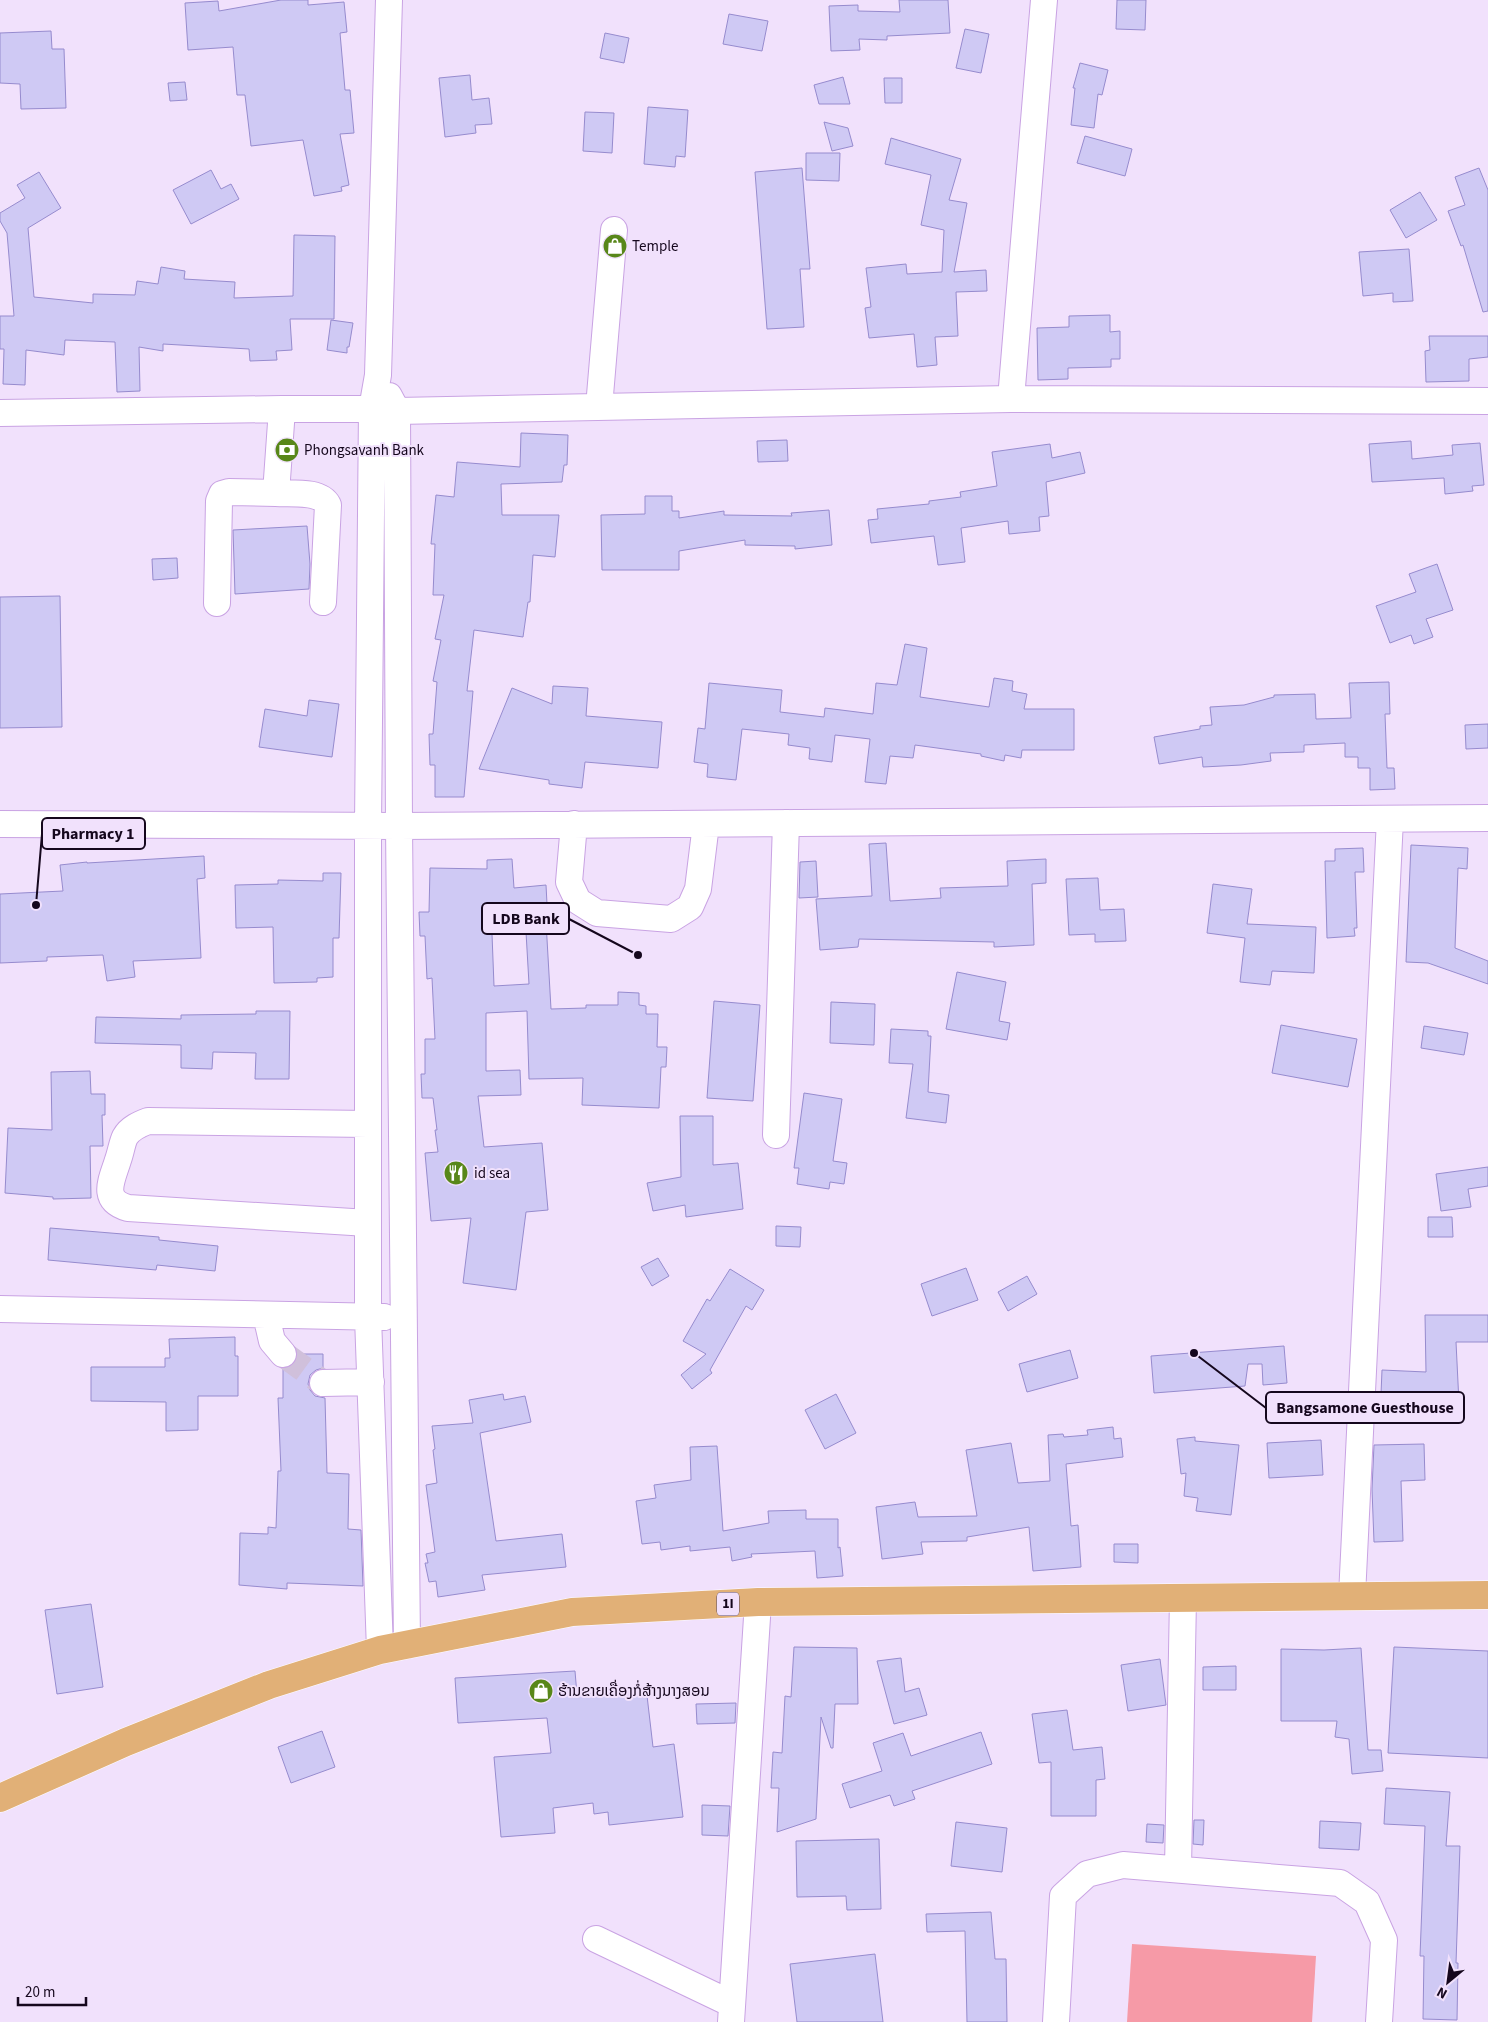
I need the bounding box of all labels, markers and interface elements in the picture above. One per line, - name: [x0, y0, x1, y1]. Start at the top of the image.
- shop icon: Temple: [602, 233, 628, 259]
- place label: Temple: [632, 236, 679, 257]
- bank icon: Phongsavanh Bank: [274, 437, 300, 463]
- place label: Phongsavanh Bank: [304, 440, 425, 461]
- callout: Pharmacy 1: [42, 818, 145, 849]
- text: Pharmacy 1: [51, 823, 135, 845]
- callout: LDB Bank: [482, 903, 569, 934]
- text: LDB Bank: [492, 908, 560, 930]
- restaurant icon: id sea: [443, 1160, 469, 1186]
- place label: id sea: [474, 1163, 510, 1184]
- callout: Bangsamone Guesthouse: [1266, 1392, 1464, 1423]
- text: Bangsamone Guesthouse: [1276, 1397, 1454, 1419]
- road number: 1I: [717, 1592, 739, 1616]
- shop icon: ຮ້ານຂາຍເຄື່ອງກໍ່ສ້າງນາງສອນ: [528, 1678, 554, 1704]
- place label: ຮ້ານຂາຍເຄື່ອງກໍ່ສ້າງນາງສອນ: [558, 1679, 710, 1702]
- north arrow: [1423, 1957, 1473, 2007]
- scale bar: [18, 1974, 85, 2006]
- text: N: [1433, 1981, 1451, 2003]
- text: 20 m: [25, 1982, 55, 2003]

